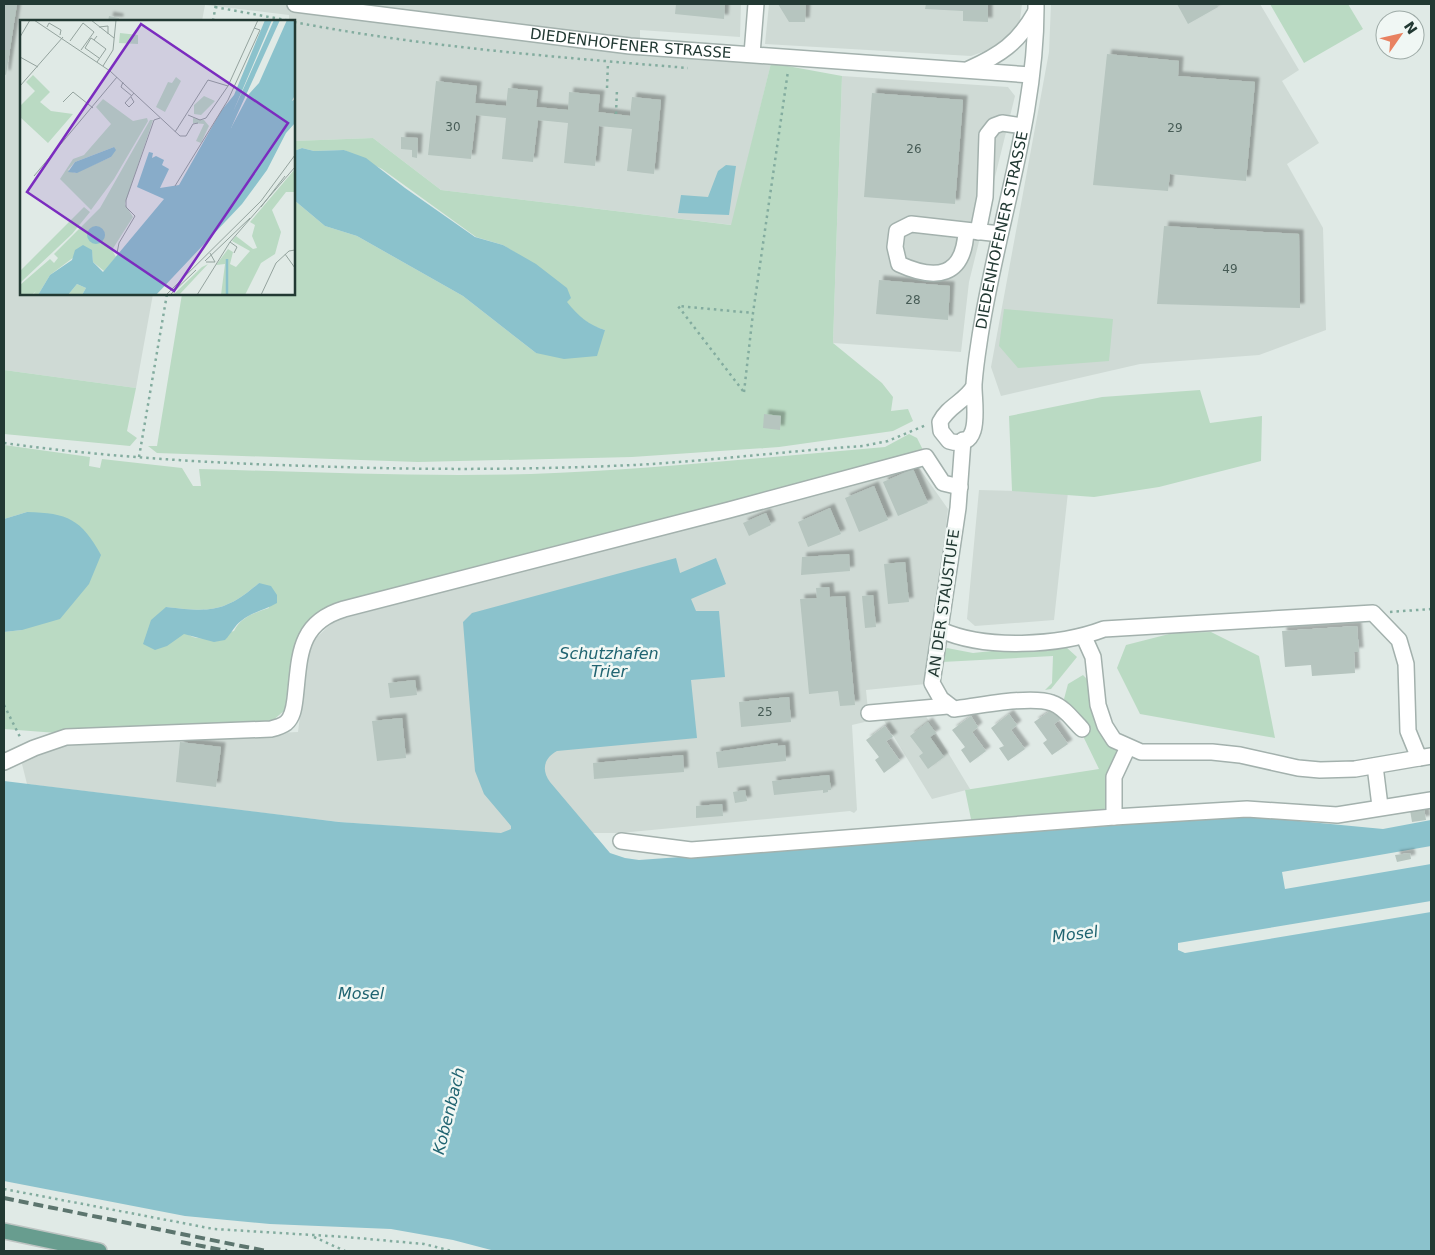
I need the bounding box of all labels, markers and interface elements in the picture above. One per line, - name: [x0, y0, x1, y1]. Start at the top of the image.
- north arrow: [1375, 10, 1425, 60]
- text: N: [1401, 18, 1421, 37]
- inset map: [20, 20, 295, 295]
- street label: DIEDENHOFENER STRASSE: [529, 25, 732, 62]
- house number: 30: [445, 120, 461, 134]
- house number: 29: [1167, 121, 1183, 135]
- street label: DIEDENHOFENER STRASSE: [972, 129, 1032, 331]
- house number: 26: [906, 142, 922, 156]
- house number: 49: [1222, 262, 1238, 276]
- house number: 28: [905, 293, 921, 307]
- street label: AN DER STAUSTUFE: [925, 528, 963, 678]
- water label: Schutzhafen Trier: [559, 644, 659, 681]
- house number: 25: [757, 705, 773, 719]
- water label: Mosel: [1051, 922, 1100, 946]
- water label: Mosel: [338, 984, 385, 1003]
- water label: Kobenbach: [429, 1066, 469, 1156]

